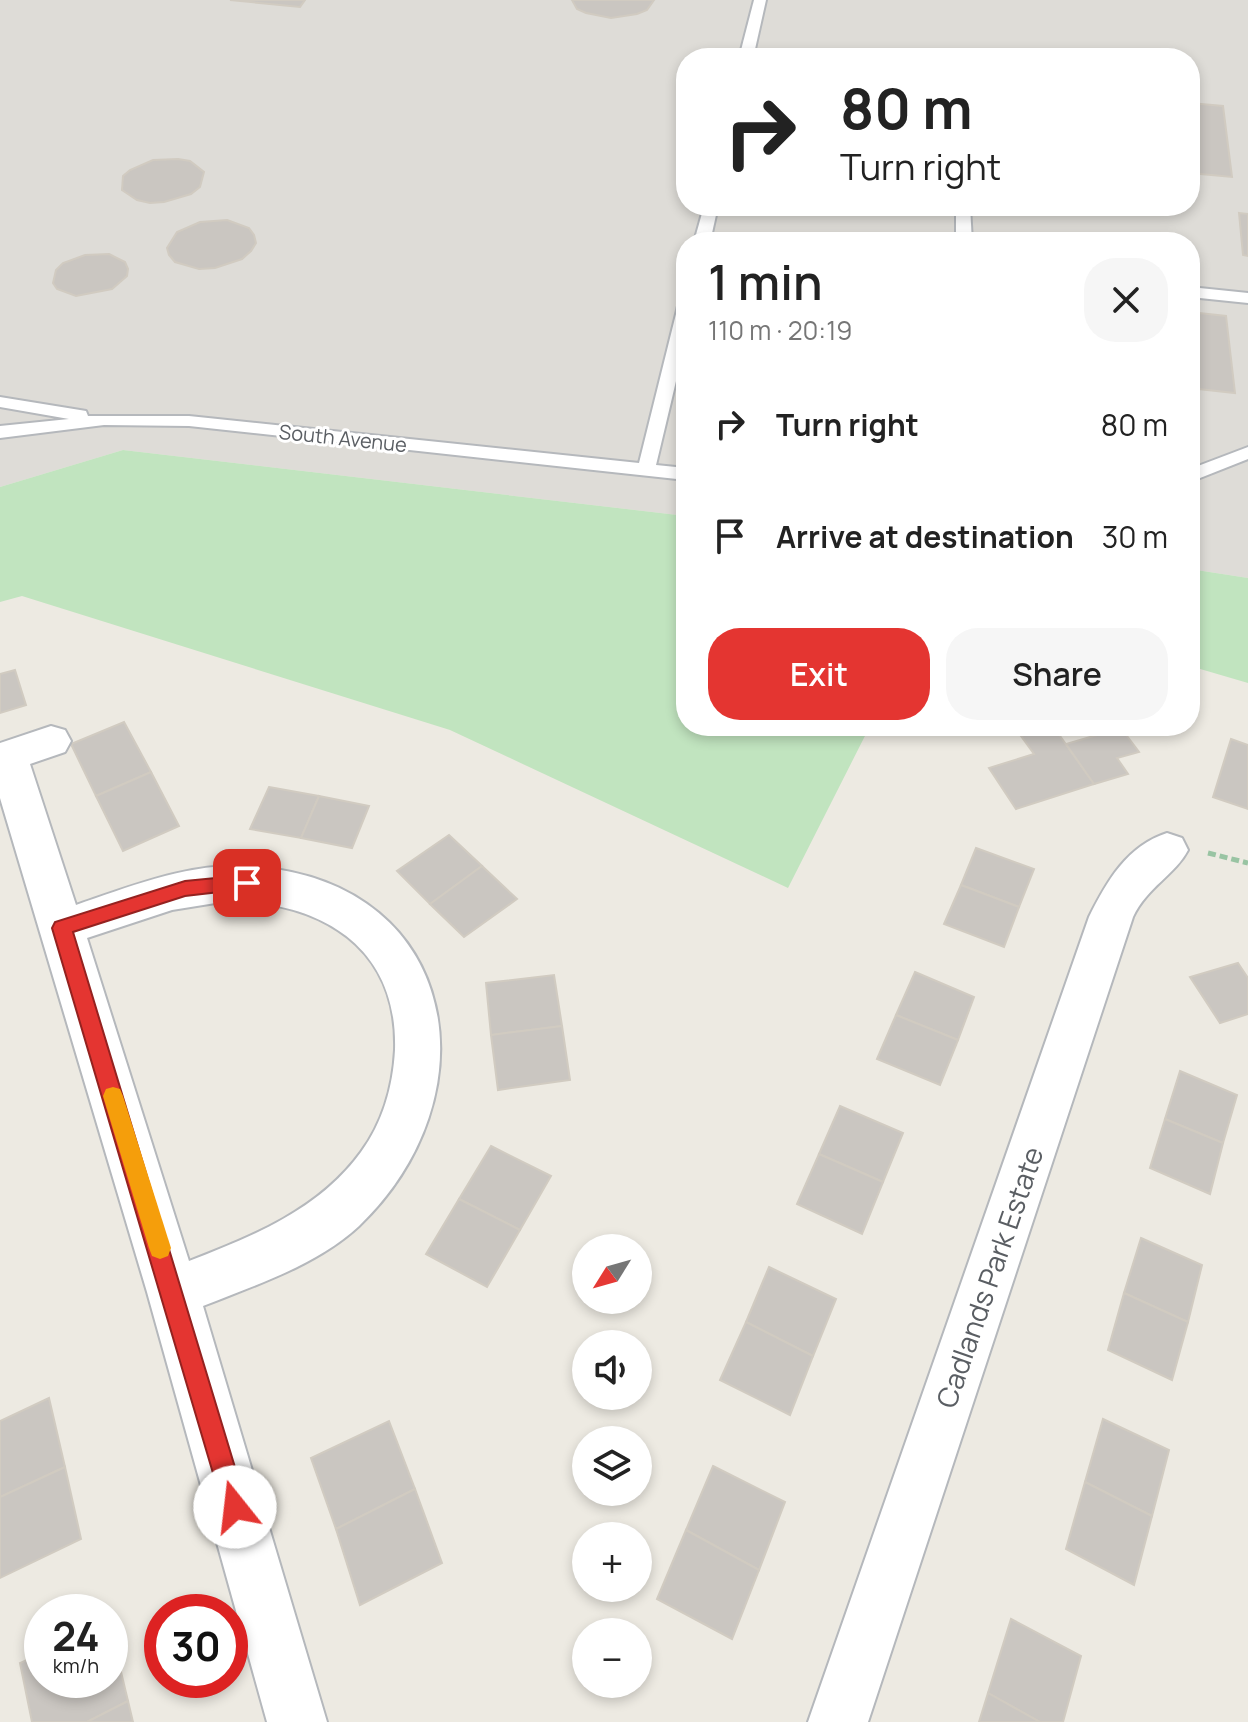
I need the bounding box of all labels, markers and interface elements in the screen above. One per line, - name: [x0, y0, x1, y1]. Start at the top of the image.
- text: 80 m: [840, 69, 973, 146]
- icon: right: [708, 80, 812, 184]
- text: Turn right: [840, 142, 1001, 191]
- text: 1 min: [708, 249, 822, 314]
- button: close: [1084, 258, 1168, 342]
- text: 110 m · 20:19: [708, 312, 852, 348]
- icon: right: [708, 402, 752, 446]
- text: Turn right: [776, 404, 919, 445]
- text: 80 m: [1101, 404, 1168, 445]
- street label: South Avenue: [278, 418, 408, 458]
- icon: arrive: [708, 514, 752, 558]
- text: Arrive at destination: [776, 516, 1074, 557]
- text: 30 m: [1102, 516, 1168, 557]
- button: Exit: [708, 628, 930, 720]
- button: Share: [946, 628, 1168, 720]
- pin: [213, 849, 281, 917]
- icon: arrive: [225, 861, 269, 905]
- street label: Cadlands Park Estate: [927, 1141, 1051, 1413]
- north arrow: [572, 1234, 652, 1314]
- map controls: [572, 1234, 652, 1698]
- button: sound: [572, 1330, 652, 1410]
- button: layers: [572, 1426, 652, 1506]
- position arrow: [193, 1465, 277, 1549]
- button: +: [572, 1522, 652, 1602]
- speed limit sign: 30: [144, 1594, 248, 1698]
- text: 24: [52, 1608, 100, 1663]
- button: −: [572, 1618, 652, 1698]
- text: km/h: [53, 1652, 99, 1679]

